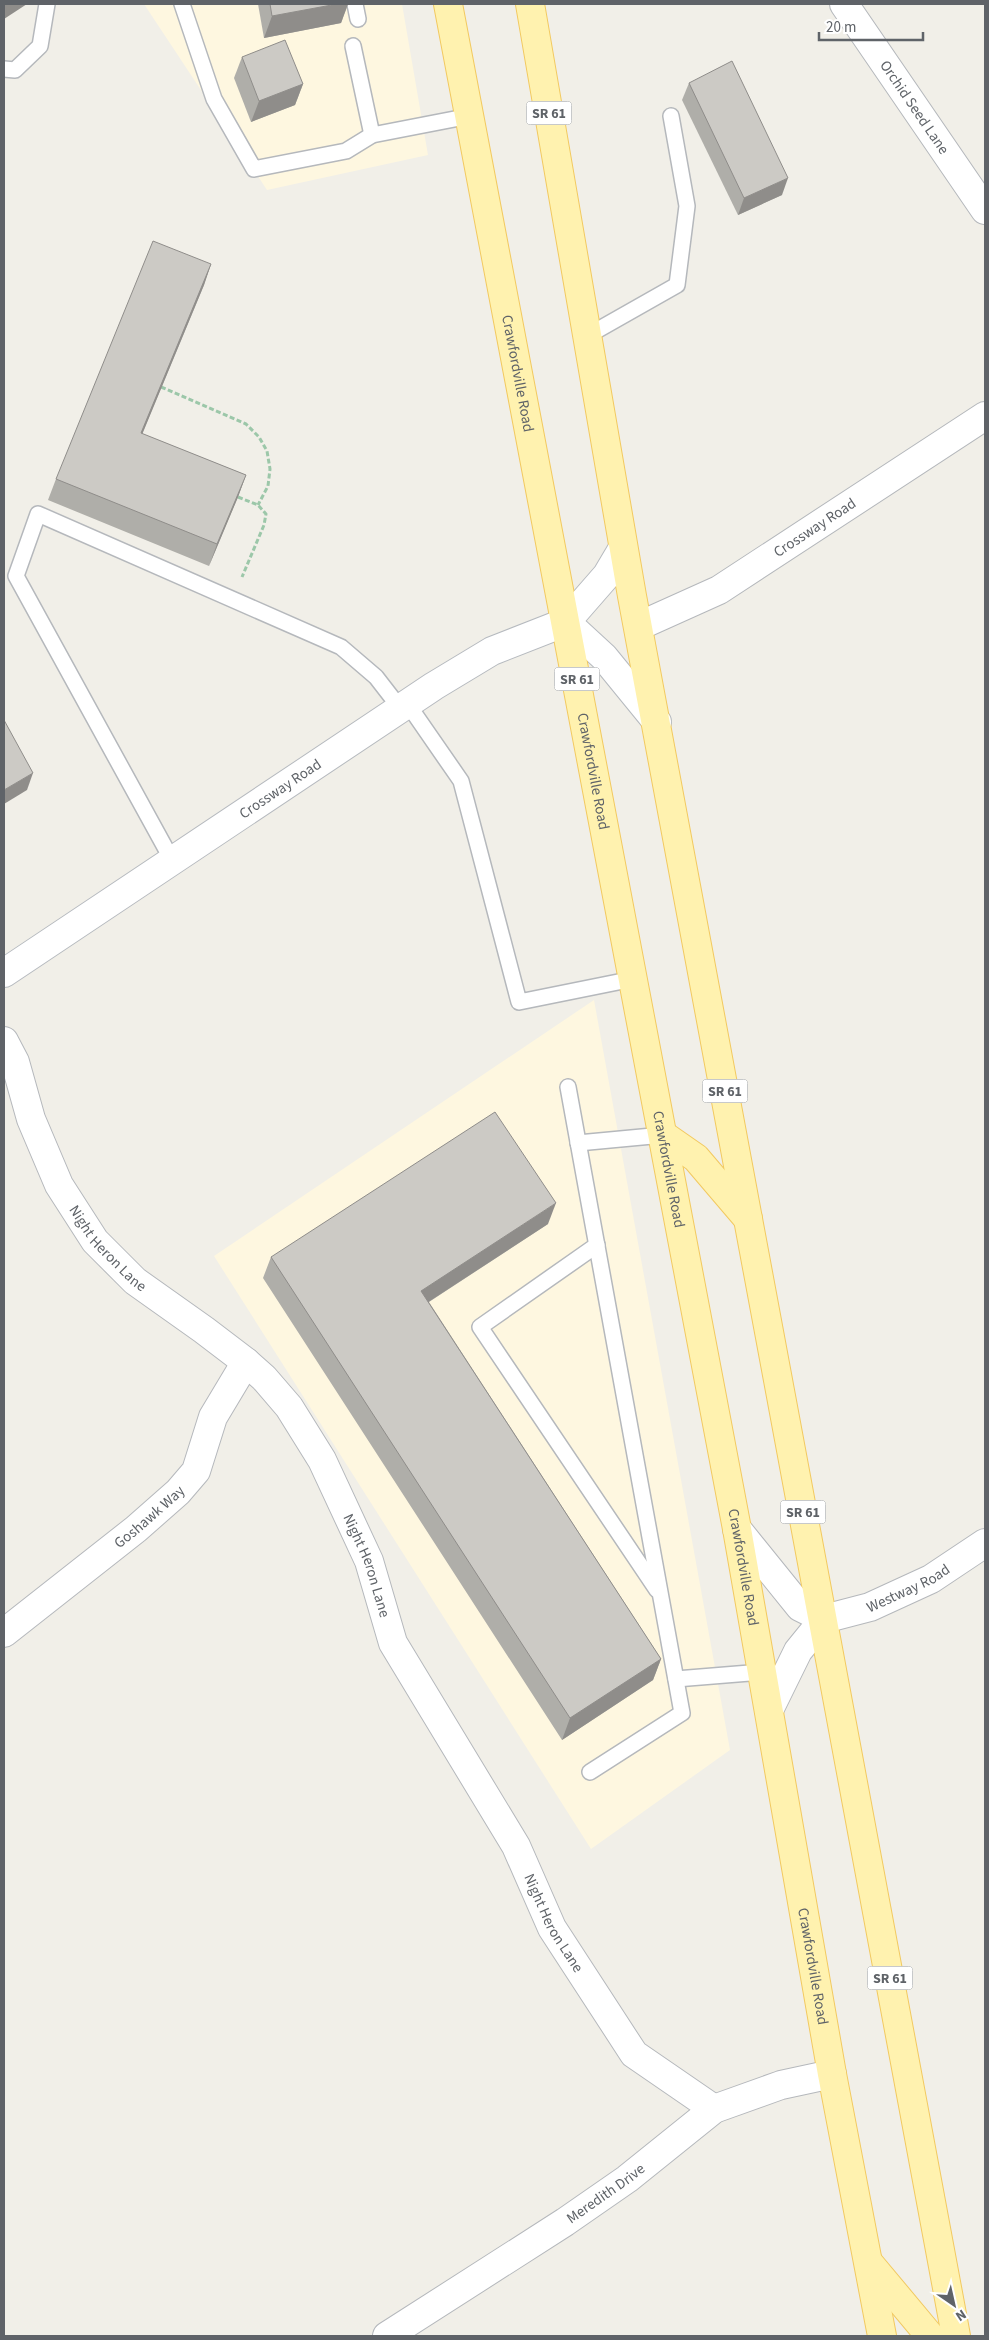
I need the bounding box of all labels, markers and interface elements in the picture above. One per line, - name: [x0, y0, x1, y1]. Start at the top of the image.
- scale bar: [819, 10, 923, 42]
- text: 20 m: [826, 17, 856, 38]
- street label: Orchid Seed Lane: [874, 56, 954, 159]
- road number: SR 61: [526, 102, 572, 125]
- street label: Crawfordville Road: [496, 313, 539, 434]
- street label: Crossway Road: [769, 493, 860, 563]
- road number: SR 61: [554, 668, 600, 691]
- street label: Crawfordville Road: [572, 711, 614, 832]
- street label: Crossway Road: [235, 754, 326, 824]
- road number: SR 61: [702, 1080, 748, 1102]
- street label: Crawfordville Road: [647, 1109, 690, 1230]
- street label: Night Heron Lane: [64, 1201, 151, 1297]
- street label: Goshawk Way: [110, 1481, 190, 1553]
- road number: SR 61: [780, 1500, 826, 1524]
- street label: Crawfordville Road: [722, 1507, 764, 1628]
- street label: Night Heron Lane: [337, 1510, 395, 1620]
- street label: Westway Road: [863, 1559, 954, 1618]
- street label: Night Heron Lane: [518, 1870, 588, 1977]
- street label: Crawfordville Road: [792, 1906, 833, 2027]
- road number: SR 61: [868, 1966, 912, 1990]
- street label: Meredith Drive: [562, 2159, 650, 2229]
- north arrow: [929, 2280, 979, 2330]
- text: N: [951, 2304, 970, 2326]

